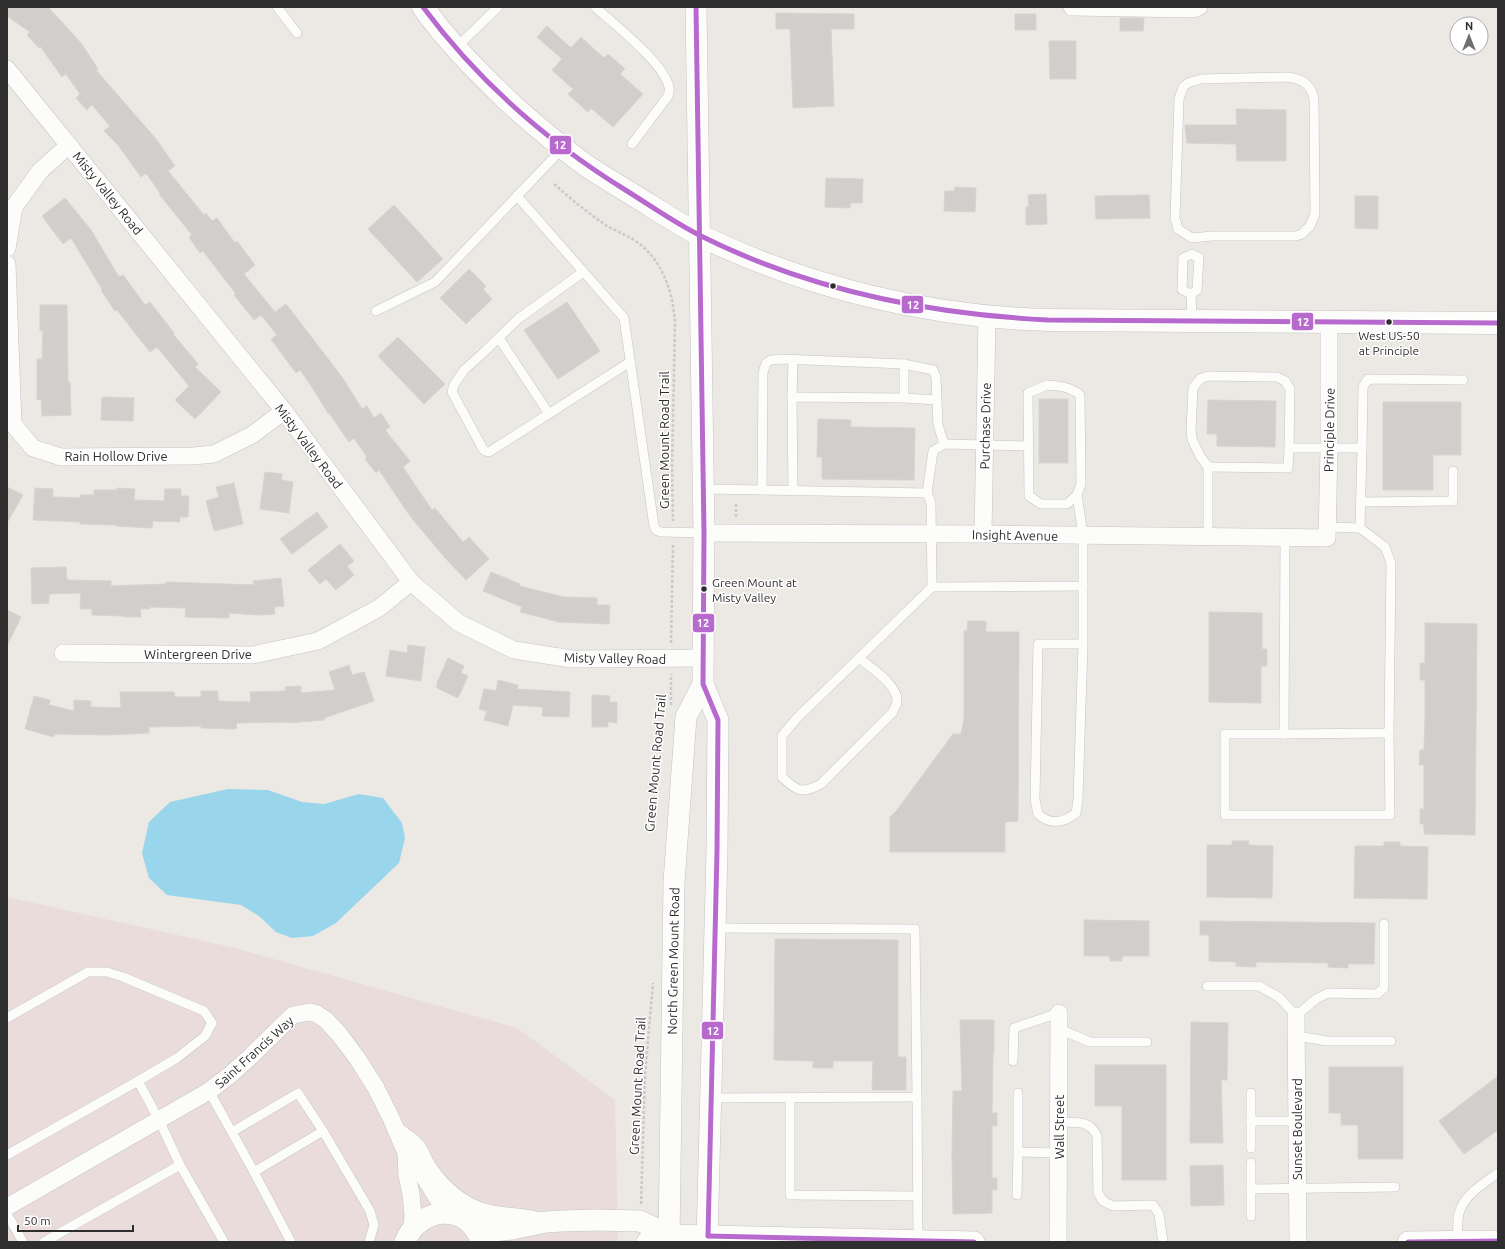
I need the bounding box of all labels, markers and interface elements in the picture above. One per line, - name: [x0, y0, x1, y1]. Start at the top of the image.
- north arrow: [1449, 16, 1489, 56]
- text: N: [1465, 20, 1473, 32]
- line badge: 12: [549, 135, 572, 155]
- text: 12: [554, 139, 566, 151]
- street label: Misty Valley Road: [70, 149, 146, 237]
- unlabelled marker: [828, 281, 838, 291]
- line badge: 12: [901, 295, 924, 314]
- text: 12: [907, 299, 919, 311]
- line badge: 12: [1291, 312, 1314, 331]
- text: 12: [1297, 316, 1309, 328]
- marker: West US-50 at Principle: [1384, 317, 1394, 327]
- place label: West US-50 at Principle: [1358, 329, 1420, 357]
- street label: Green Mount Road Trail: [657, 370, 671, 509]
- street label: Purchase Drive: [977, 382, 993, 470]
- street label: Principle Drive: [1321, 388, 1337, 472]
- street label: Misty Valley Road: [273, 401, 345, 491]
- street label: Rain Hollow Drive: [64, 449, 168, 463]
- street label: Insight Avenue: [972, 527, 1058, 543]
- place label: Green Mount at Misty Valley: [712, 576, 797, 604]
- marker: Green Mount at Misty Valley: [699, 584, 709, 594]
- line badge: 12: [692, 613, 715, 633]
- text: 12: [697, 617, 709, 629]
- street label: Wintergreen Drive: [144, 647, 252, 661]
- street label: Misty Valley Road: [564, 650, 666, 666]
- street label: Green Mount Road Trail: [642, 693, 668, 832]
- street label: North Green Mount Road: [665, 887, 681, 1035]
- street label: Saint Francis Way: [212, 1013, 296, 1091]
- street label: Green Mount Road Trail: [626, 1016, 648, 1155]
- line badge: 12: [701, 1021, 724, 1040]
- text: 12: [707, 1025, 719, 1037]
- street label: Sunset Boulevard: [1290, 1078, 1304, 1180]
- street label: Wall Street: [1052, 1095, 1066, 1159]
- scale bar: [18, 1207, 133, 1233]
- text: 50 m: [24, 1214, 51, 1227]

